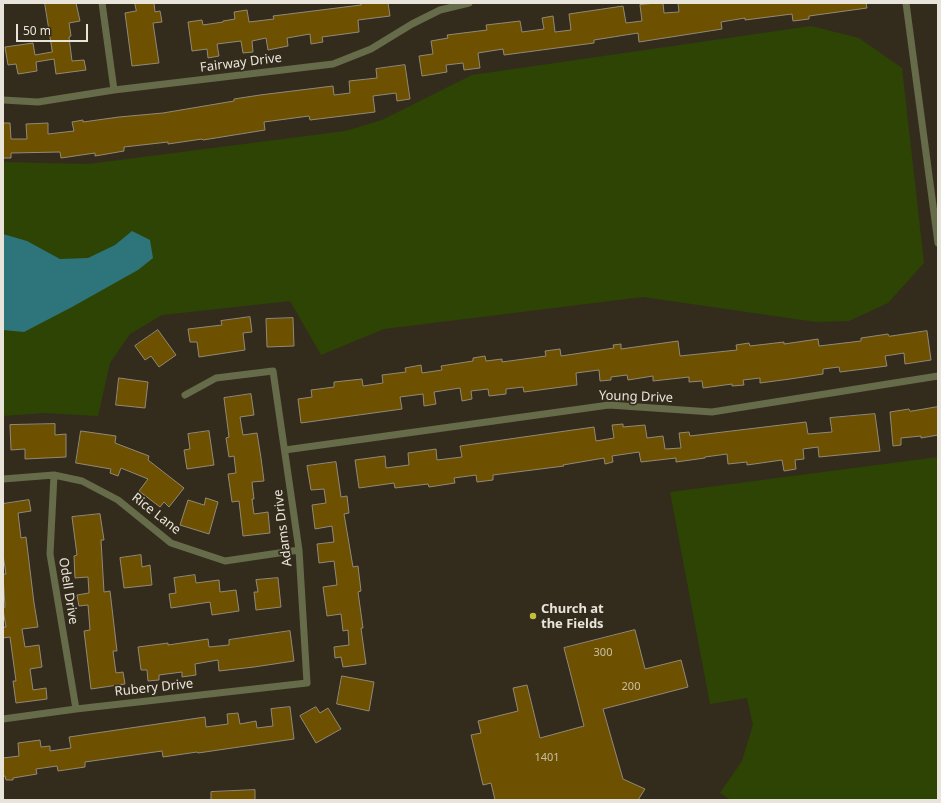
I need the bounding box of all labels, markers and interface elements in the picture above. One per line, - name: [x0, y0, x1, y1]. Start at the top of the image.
- scale bar: [18, 16, 90, 42]
- text: 50 m: [23, 22, 51, 39]
- street label: Fairway Drive: [199, 50, 283, 76]
- street label: Young Drive: [599, 388, 673, 406]
- street label: Adams Drive: [271, 489, 295, 567]
- street label: Rice Lane: [128, 490, 184, 538]
- street label: Odell Drive: [55, 556, 81, 626]
- place label: Church at the Fields: [541, 601, 604, 632]
- marker: Church at the Fields: [528, 611, 538, 621]
- house number: 300: [594, 646, 612, 660]
- street label: Rubery Drive: [114, 676, 194, 700]
- house number: 200: [622, 680, 640, 694]
- house number: 1401: [534, 751, 560, 765]

